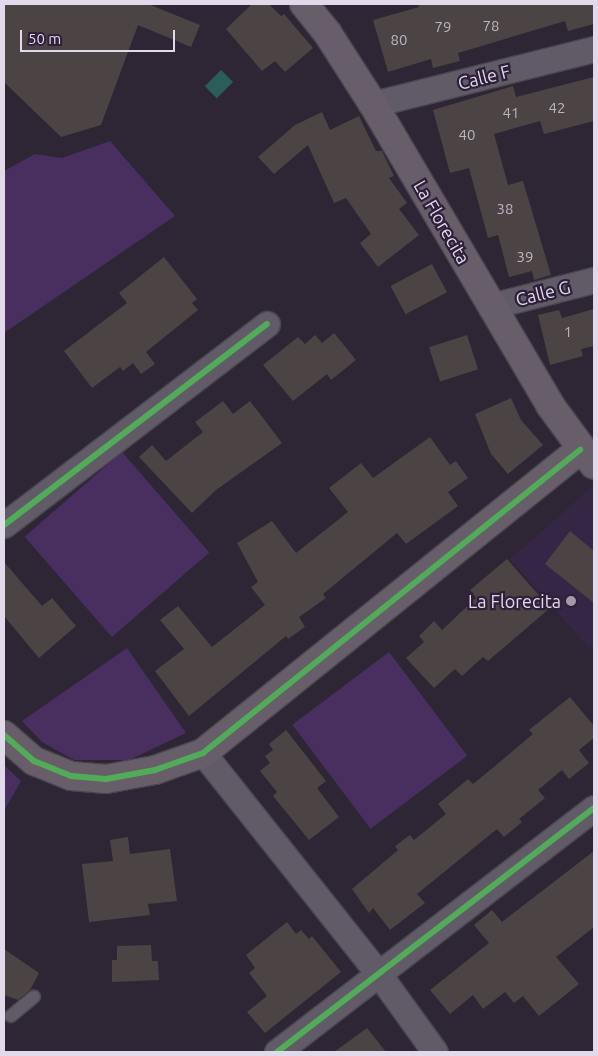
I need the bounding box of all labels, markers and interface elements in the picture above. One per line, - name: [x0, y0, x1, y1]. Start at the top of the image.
- house number: 78: [483, 17, 499, 35]
- house number: 79: [435, 18, 451, 36]
- scale bar: [22, 20, 178, 52]
- text: 50 m: [28, 30, 61, 47]
- house number: 80: [391, 31, 407, 49]
- street label: Calle F: [456, 60, 512, 94]
- house number: 42: [549, 99, 565, 117]
- house number: 41: [503, 104, 519, 122]
- house number: 40: [459, 126, 475, 144]
- street label: La Florecita: [409, 176, 475, 268]
- house number: 38: [497, 200, 513, 218]
- house number: 39: [517, 248, 533, 266]
- street label: Calle G: [513, 276, 573, 310]
- house number: 1: [564, 323, 572, 341]
- place label: La Florecita: [468, 590, 561, 612]
- marker: La Florecita: [565, 595, 577, 607]

